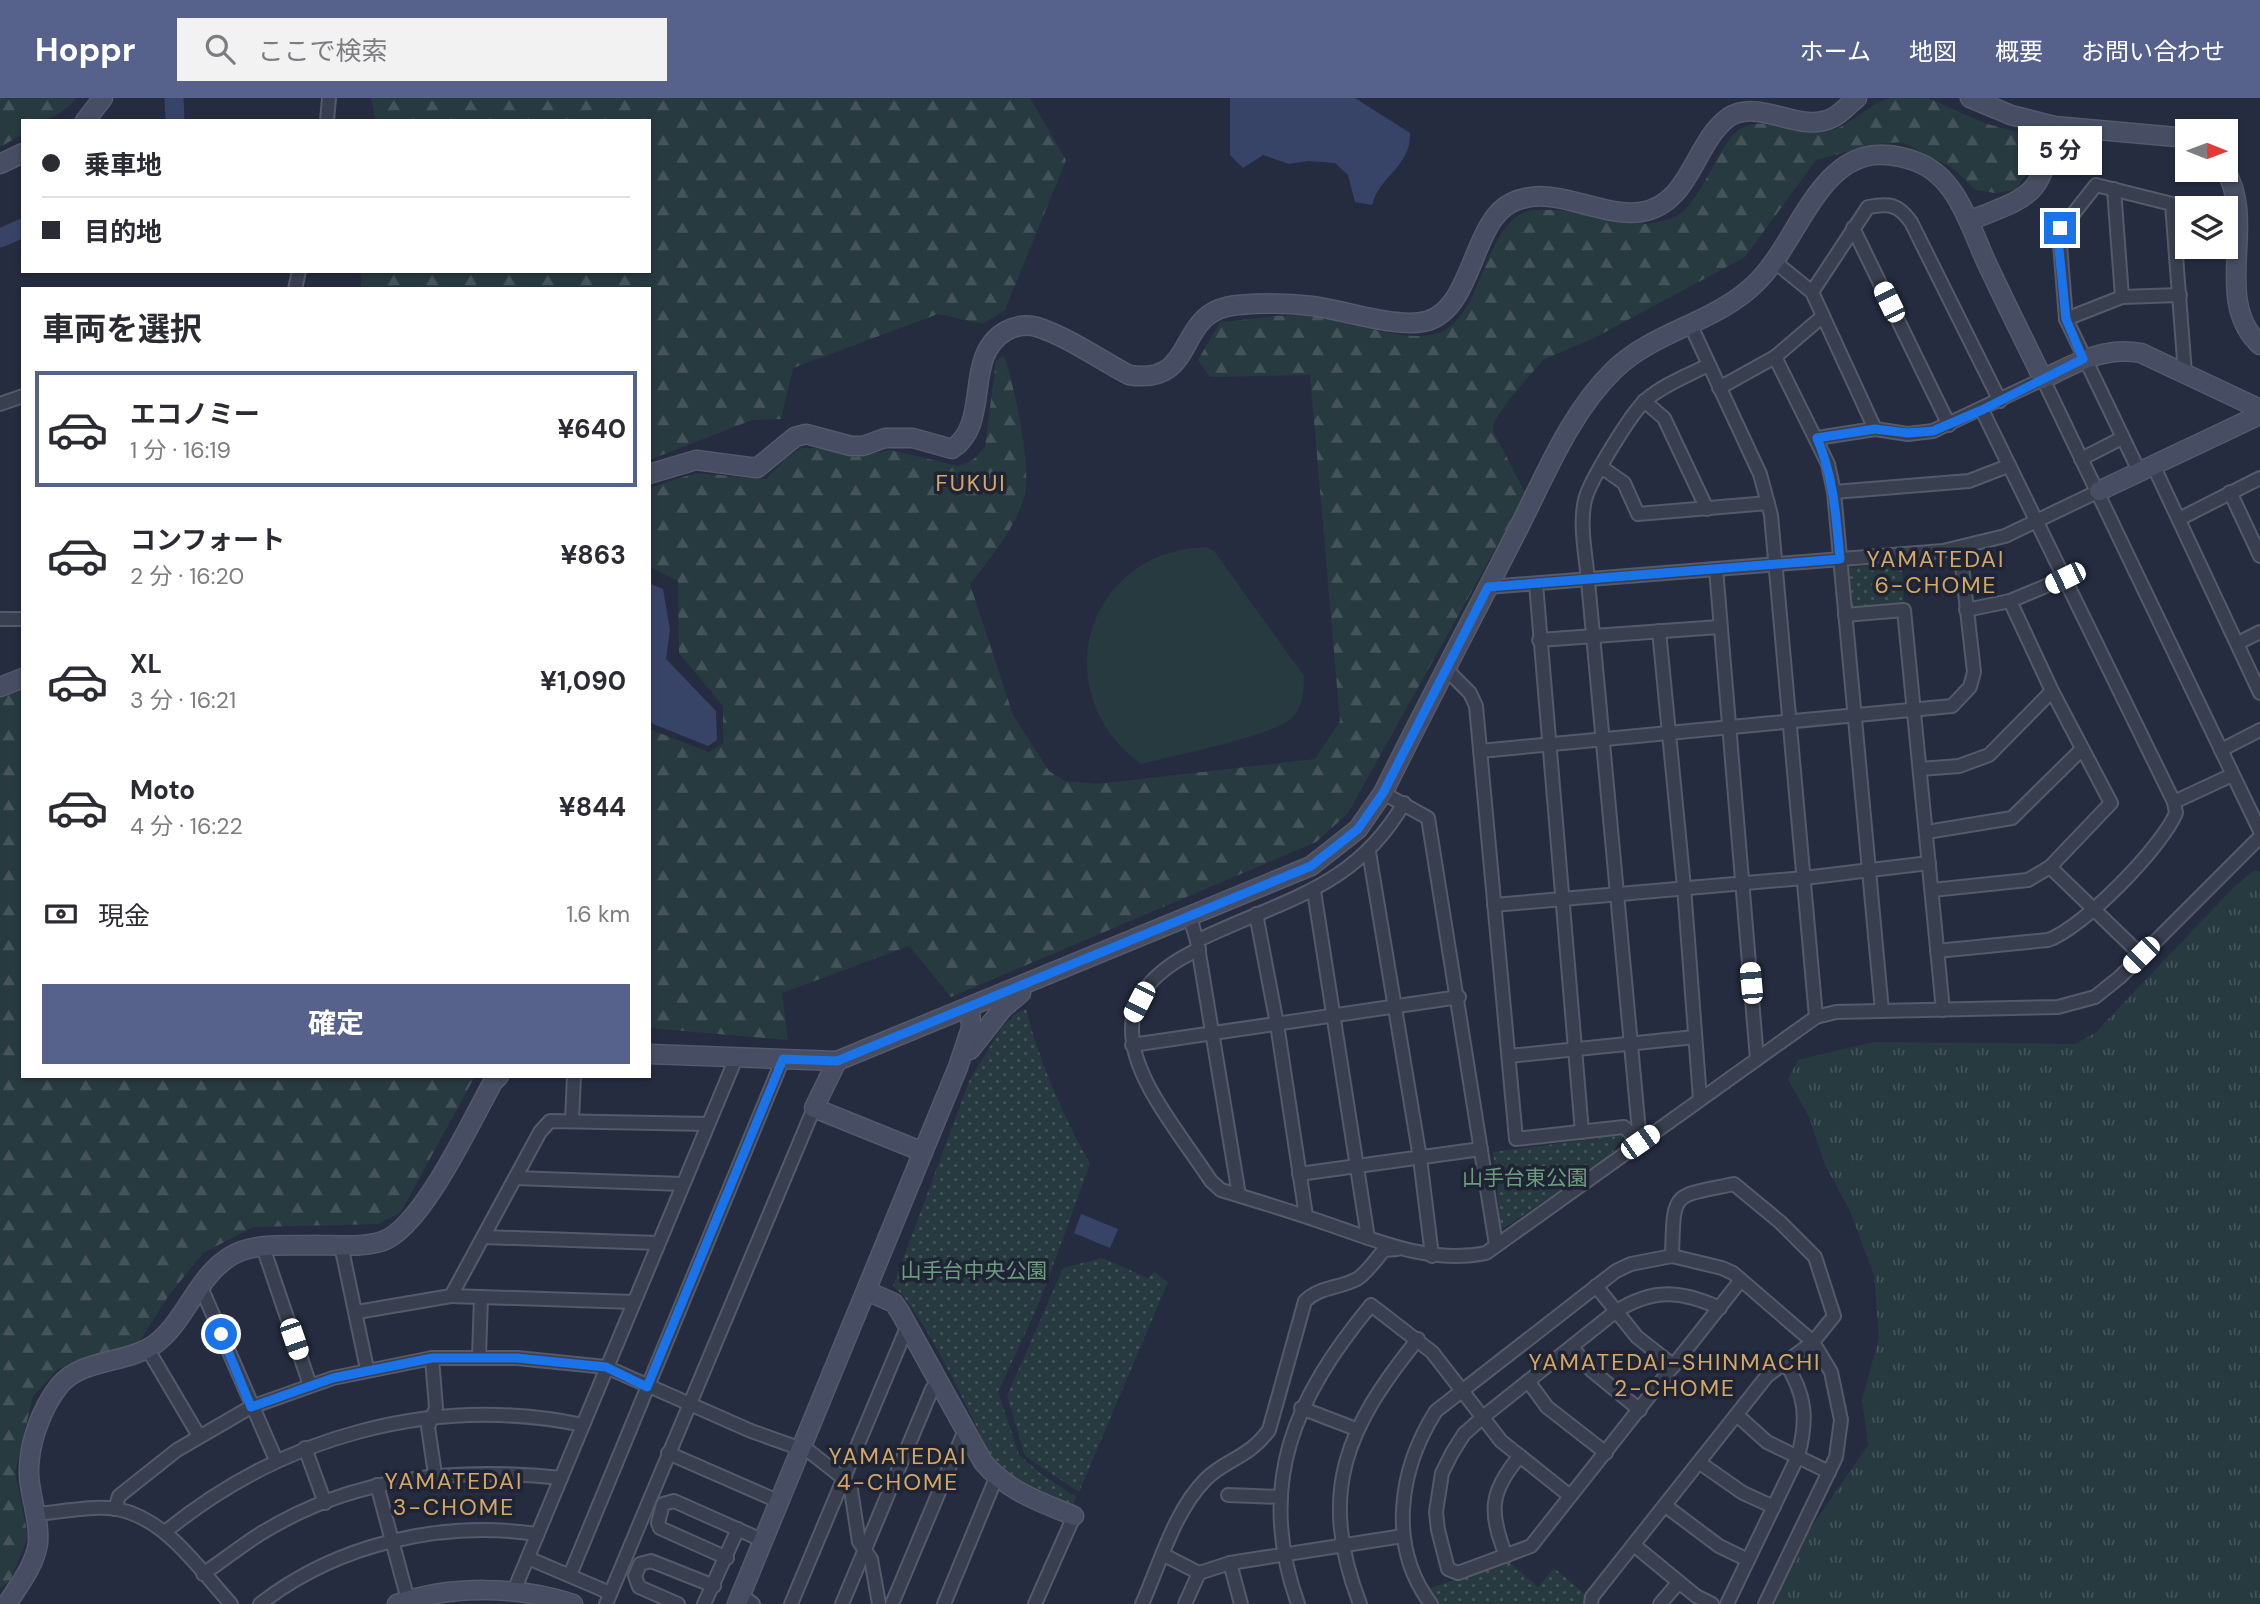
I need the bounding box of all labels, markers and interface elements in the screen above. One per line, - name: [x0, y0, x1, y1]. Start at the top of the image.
- search box: [177, 18, 667, 81]
- text: Hoppr: [35, 28, 135, 71]
- icon: search: [201, 30, 239, 68]
- text: ここで検索: [257, 34, 387, 68]
- text: ホーム: [1800, 36, 1871, 67]
- text: 地図: [1909, 36, 1957, 67]
- text: 概要: [1995, 36, 2043, 67]
- text: お問い合わせ: [2081, 36, 2225, 67]
- north arrow: [2175, 119, 2238, 182]
- map controls: [2175, 119, 2238, 259]
- callout: 5 分: [2018, 127, 2102, 176]
- text: 5 分: [2039, 135, 2081, 165]
- text: 乗車地: [84, 148, 162, 182]
- button: layers: [2175, 196, 2238, 259]
- route end: [2044, 212, 2076, 244]
- text: 目的地: [84, 215, 162, 249]
- car: [1871, 279, 1908, 325]
- text: 車両を選択: [42, 308, 202, 350]
- text: エコノミー: [130, 397, 260, 431]
- icon: car: [46, 398, 109, 461]
- text: ¥640: [557, 412, 626, 446]
- text: 1 分 · 16:19: [130, 435, 231, 465]
- district label: FUKUI: [935, 468, 1007, 498]
- text: コンフォート: [130, 523, 285, 557]
- icon: car: [46, 524, 109, 587]
- text: ¥863: [560, 538, 626, 572]
- district label: YAMATEDAI 6-CHOME: [1867, 544, 2005, 600]
- car: [2042, 559, 2089, 597]
- text: 2 分 · 16:20: [130, 561, 244, 591]
- text: XL: [130, 647, 162, 681]
- icon: car: [46, 650, 109, 713]
- text: ¥1,090: [540, 664, 626, 698]
- text: 3 分 · 16:21: [130, 685, 236, 715]
- text: Moto: [130, 773, 195, 807]
- icon: car: [46, 776, 109, 839]
- text: ¥844: [559, 790, 626, 824]
- text: 4 分 · 16:22: [130, 811, 243, 841]
- icon: cash: [42, 895, 80, 933]
- text: 現金: [98, 899, 150, 933]
- text: 1.6 km: [566, 899, 630, 929]
- car: [2119, 933, 2164, 977]
- car: [1739, 961, 1764, 1005]
- car: [1121, 979, 1158, 1025]
- button: 確定: [42, 984, 630, 1064]
- car: [1617, 1121, 1664, 1163]
- park label: 山手台東公園: [1462, 1164, 1588, 1192]
- park label: 山手台中央公園: [901, 1257, 1048, 1285]
- car: [278, 1316, 311, 1362]
- route start: [205, 1318, 237, 1350]
- district label: YAMATEDAI-SHINMACHI 2-CHOME: [1529, 1347, 1821, 1403]
- district label: YAMATEDAI 4-CHOME: [829, 1441, 967, 1497]
- district label: YAMATEDAI 3-CHOME: [385, 1466, 523, 1522]

